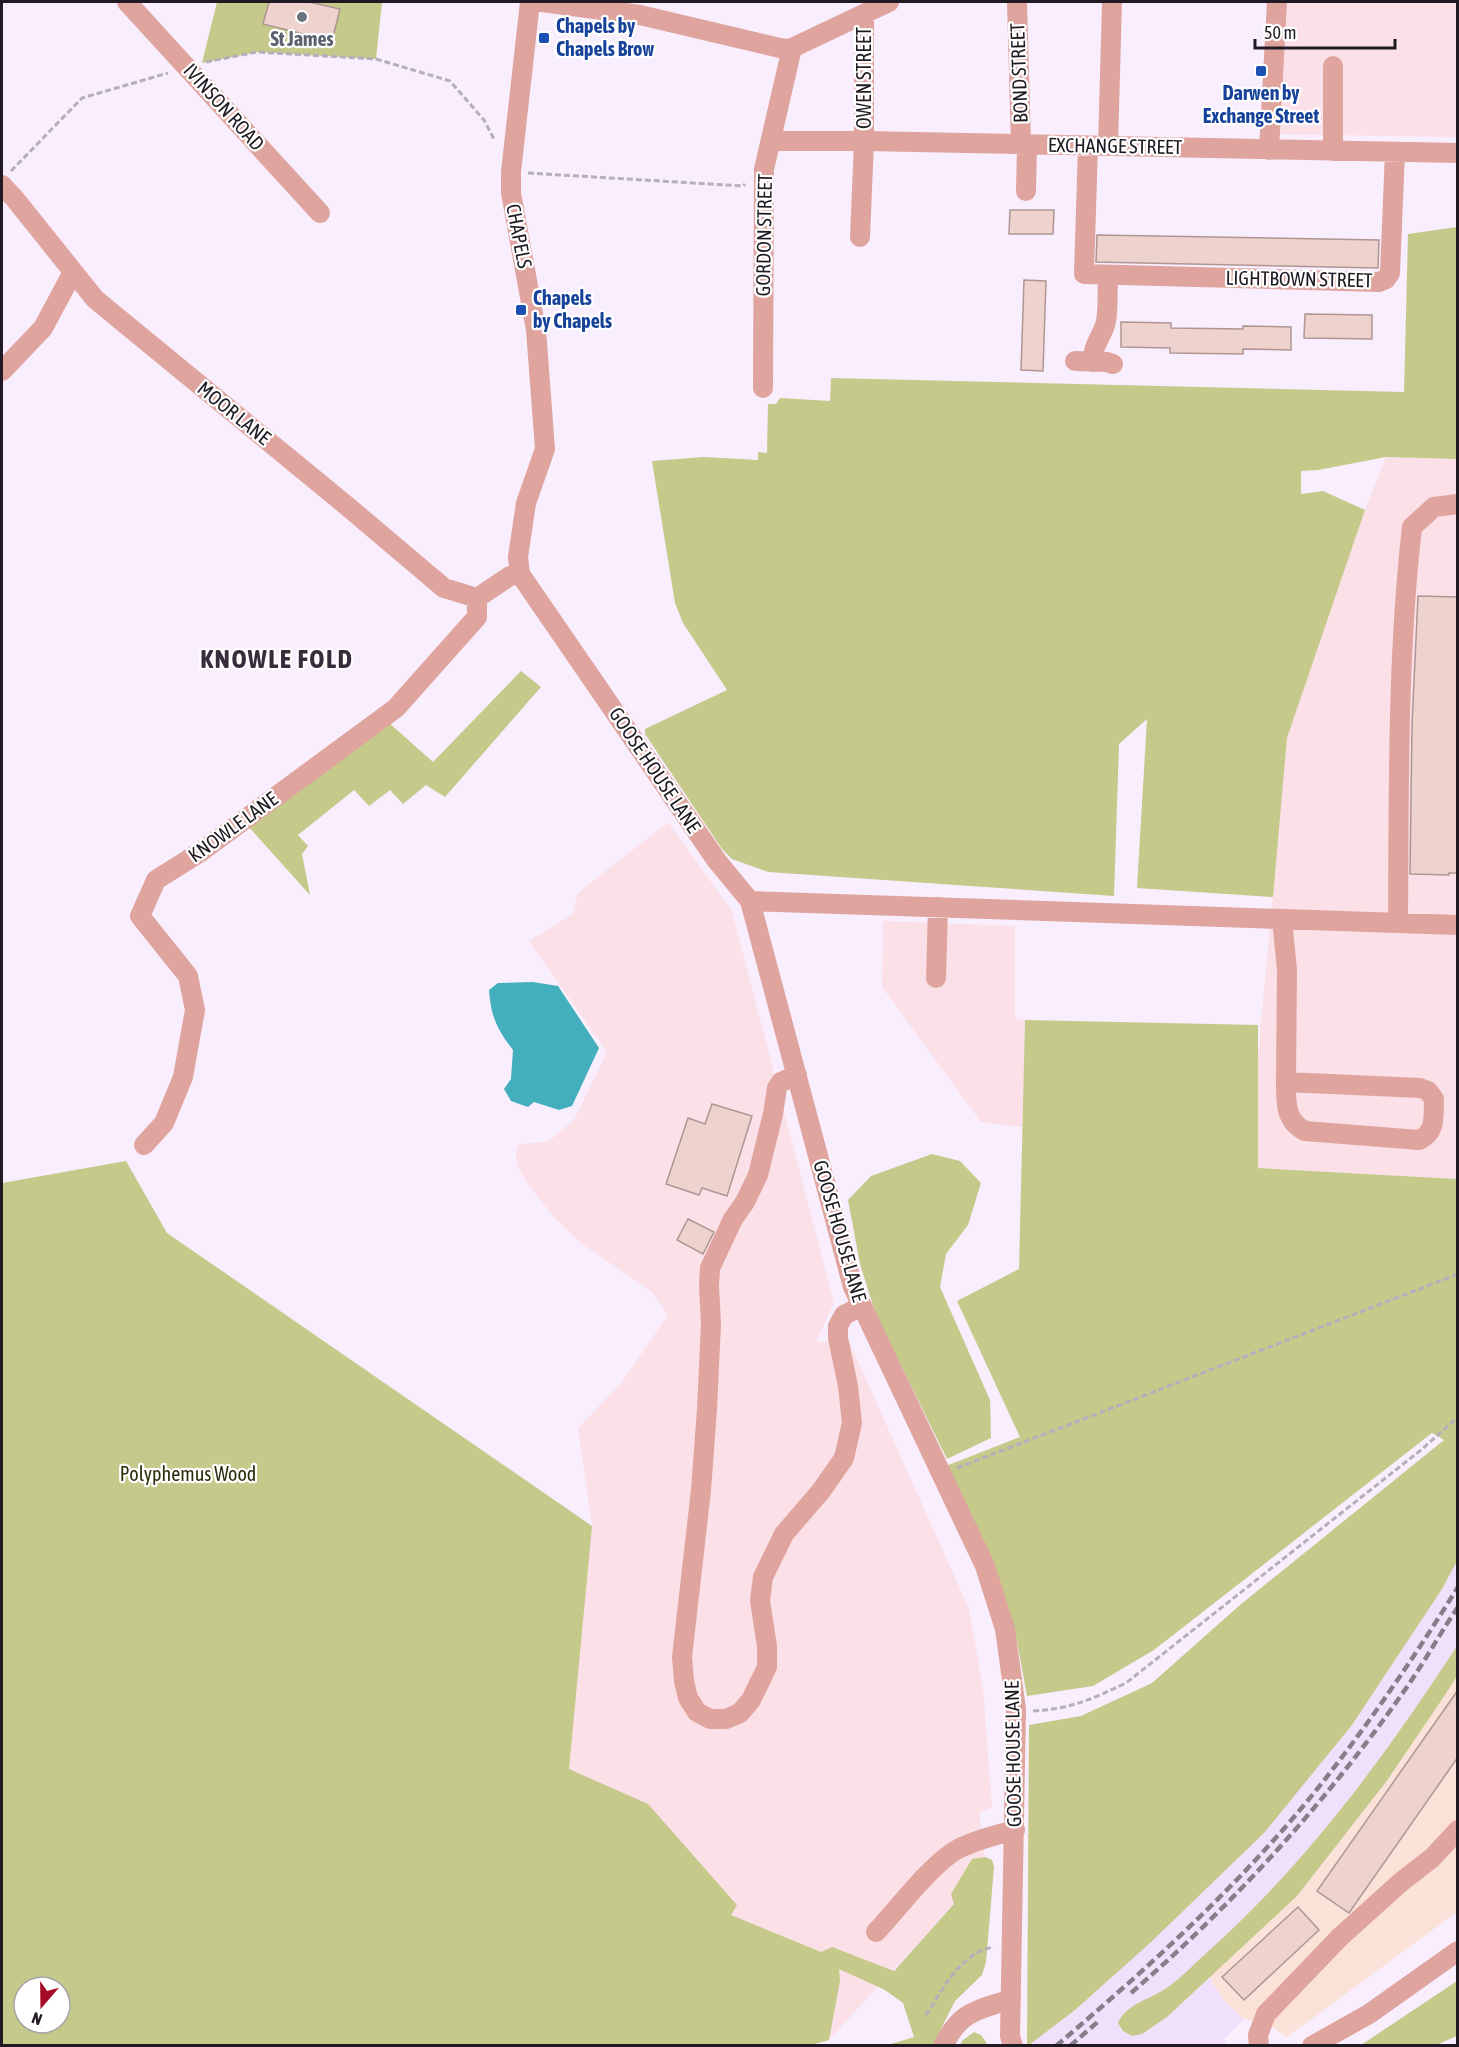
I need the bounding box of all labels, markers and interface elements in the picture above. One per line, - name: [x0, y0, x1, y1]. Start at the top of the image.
- marker: St James: [295, 10, 309, 24]
- scale bar: [1255, 12, 1394, 50]
- place label: Chapels by Chapels Brow: [556, 14, 654, 60]
- street label: BOND STREET: [1005, 22, 1032, 123]
- text: 50 m: [1264, 22, 1296, 43]
- place label: St James: [270, 27, 334, 50]
- street label: OWEN STREET: [852, 27, 875, 129]
- marker: Chapels by Chapels Brow: [537, 31, 551, 45]
- street label: IVINSON ROAD: [179, 59, 269, 155]
- marker: Darwen by Exchange Street: [1254, 64, 1268, 78]
- place label: Darwen by Exchange Street: [1203, 81, 1319, 127]
- street label: EXCHANGE STREET: [1048, 133, 1183, 158]
- street label: GORDON STREET: [751, 173, 776, 297]
- street label: CHAPELS: [502, 202, 537, 270]
- street label: LIGHTBOWN STREET: [1225, 266, 1373, 291]
- place label: Chapels by Chapels: [533, 286, 612, 332]
- marker: Chapels by Chapels: [514, 303, 528, 317]
- street label: MOOR LANE: [193, 376, 276, 449]
- district label: KNOWLE FOLD: [200, 644, 354, 674]
- street label: GOOSE HOUSE LANE: [605, 703, 706, 837]
- street label: KNOWLE LANE: [184, 786, 282, 867]
- street label: GOOSE HOUSE LANE: [809, 1157, 872, 1305]
- park label: Polyphemus Wood: [120, 1462, 256, 1485]
- street label: GOOSE HOUSE LANE: [1000, 1680, 1025, 1827]
- north arrow: [12, 1975, 72, 2035]
- text: N: [29, 2009, 44, 2029]

